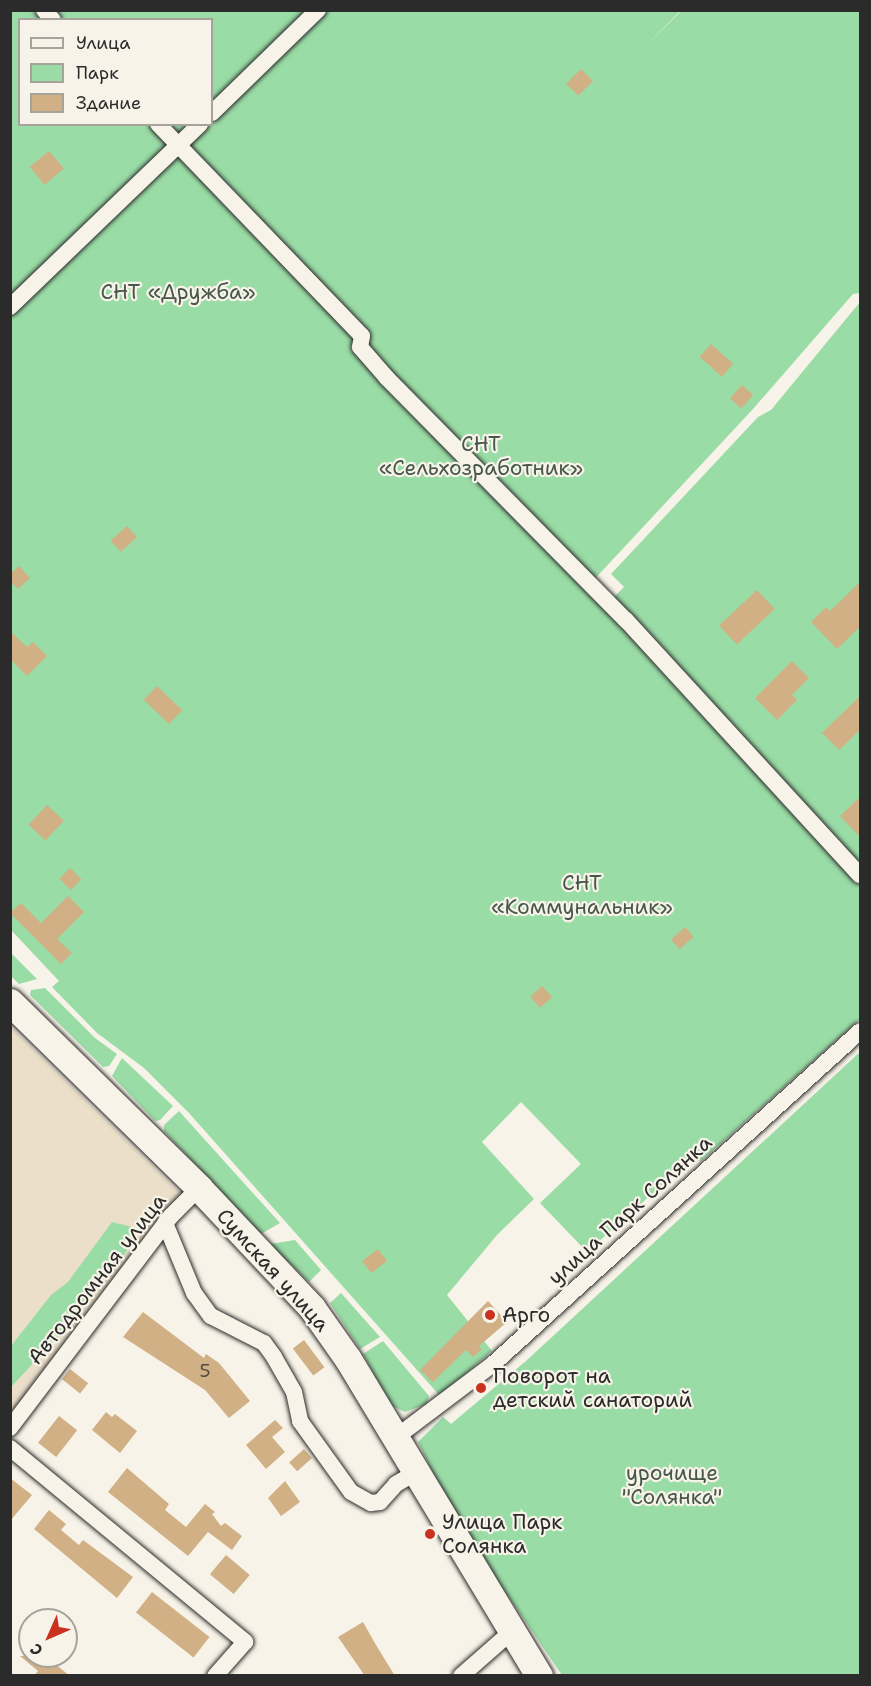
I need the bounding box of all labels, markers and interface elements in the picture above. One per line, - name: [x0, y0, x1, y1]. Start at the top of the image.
- legend: [18, 18, 213, 126]
- text: Улица: [76, 31, 130, 55]
- text: Парк: [76, 61, 119, 85]
- text: Здание: [76, 91, 141, 115]
- park label: СНТ «Дружба»: [101, 279, 255, 305]
- park label: СНТ «Сельхозработник»: [379, 431, 583, 481]
- park label: СНТ «Коммунальник»: [491, 870, 673, 920]
- street label: улица Парк Солянка: [543, 1130, 717, 1290]
- street label: Автодромная улица: [22, 1189, 172, 1369]
- street label: Сумская улица: [211, 1203, 335, 1337]
- place label: Арго: [502, 1302, 550, 1328]
- marker: Арго: [483, 1308, 497, 1322]
- house number: 5: [199, 1360, 211, 1382]
- place label: Поворот на детский санаторий: [493, 1363, 692, 1413]
- marker: Поворот на детский санаторий: [474, 1381, 488, 1395]
- park label: урочище "Солянка": [622, 1460, 722, 1510]
- place label: Улица Парк Солянка: [442, 1509, 562, 1559]
- marker: Улица Парк Солянка: [423, 1527, 437, 1541]
- north arrow: [18, 1608, 78, 1668]
- text: С: [25, 1639, 47, 1661]

